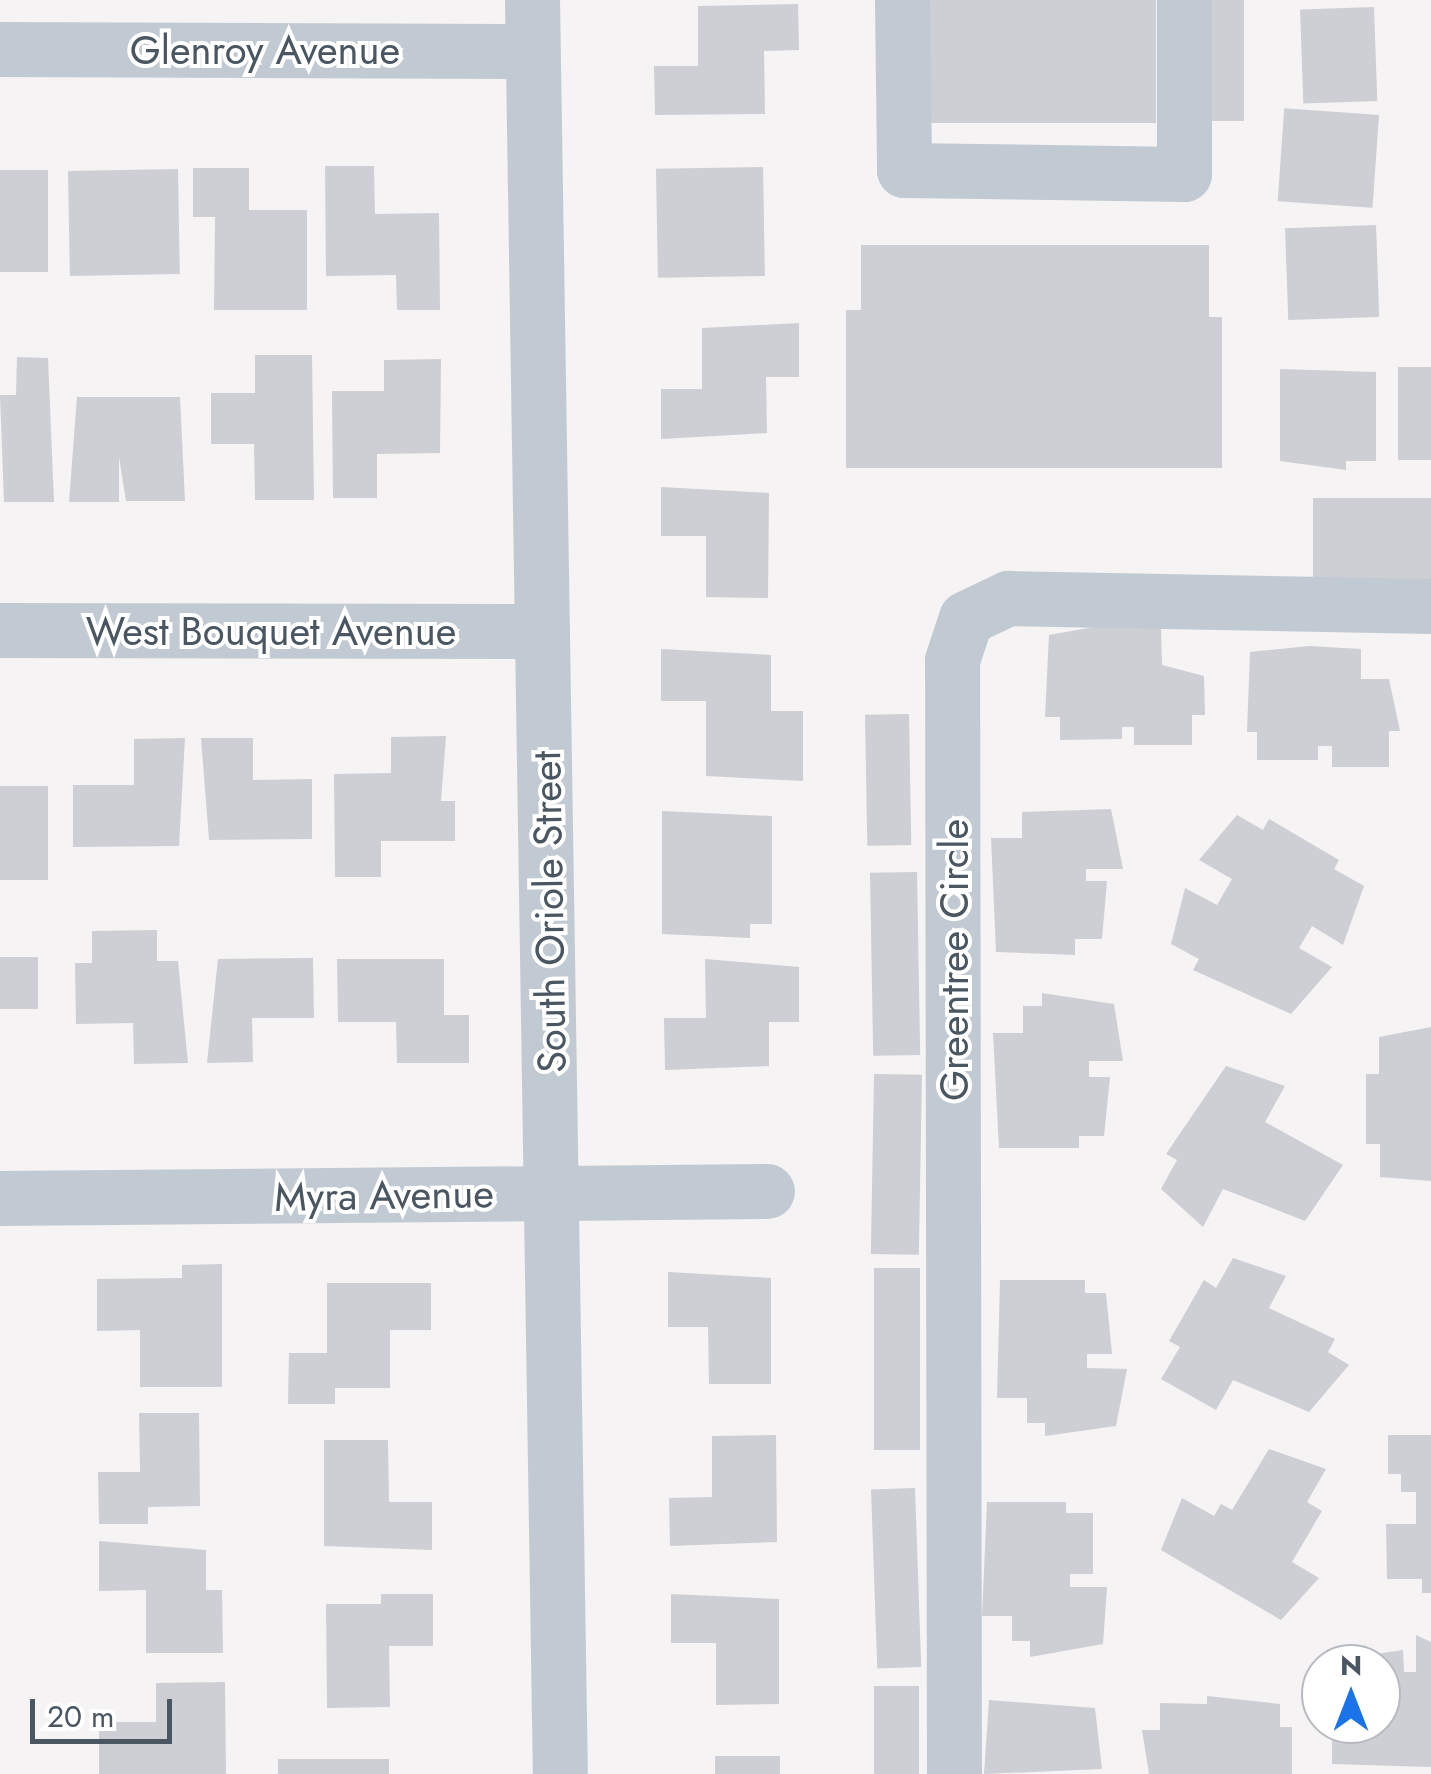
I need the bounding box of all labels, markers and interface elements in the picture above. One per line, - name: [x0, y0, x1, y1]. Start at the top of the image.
- street label: Glenroy Avenue: [130, 26, 400, 74]
- street label: West Bouquet Avenue: [86, 607, 456, 655]
- street label: South Oriole Street: [522, 751, 576, 1073]
- street label: Greentree Circle: [930, 819, 978, 1101]
- street label: Myra Avenue: [274, 1169, 494, 1221]
- north arrow: [1301, 1644, 1401, 1744]
- text: N: [1340, 1645, 1362, 1686]
- scale bar: [35, 1679, 178, 1741]
- text: 20 m: [47, 1695, 114, 1738]

